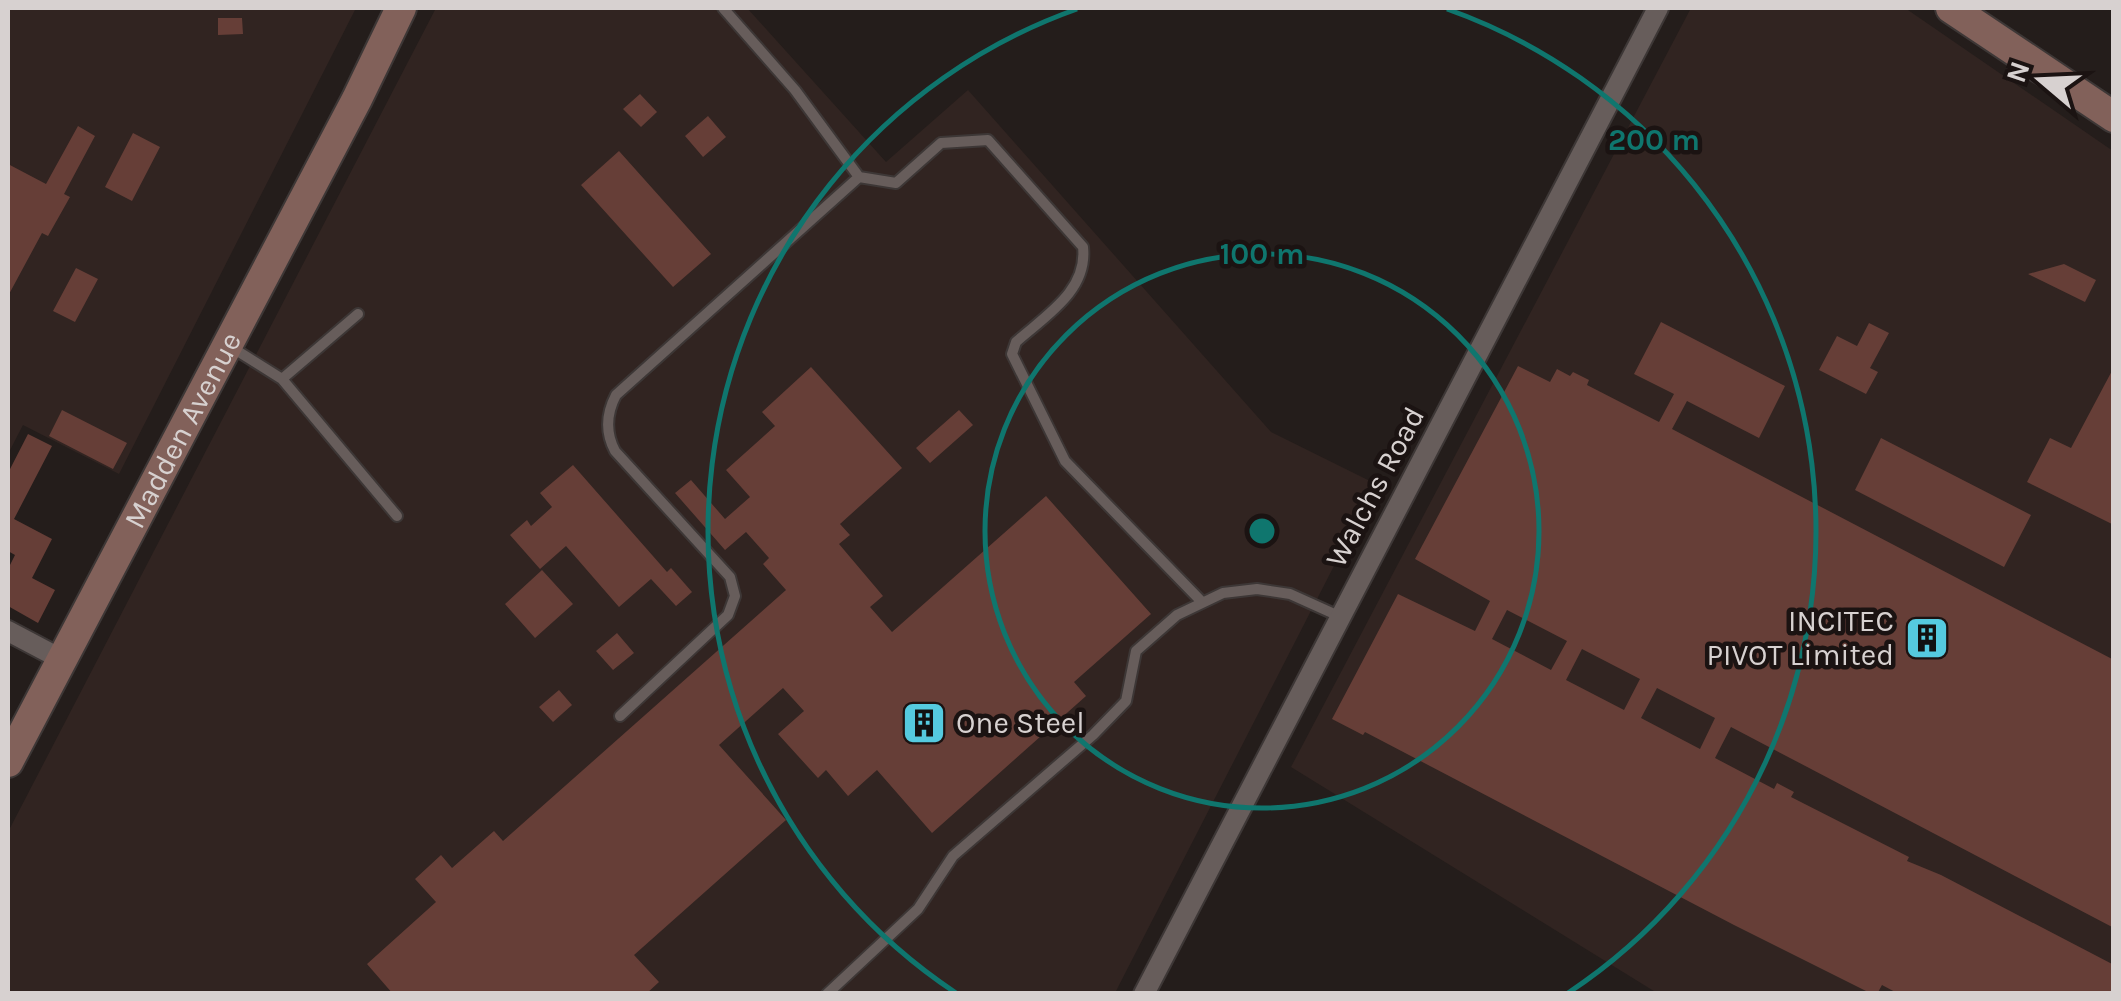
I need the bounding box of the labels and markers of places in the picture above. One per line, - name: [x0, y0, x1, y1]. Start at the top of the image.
- centre of rings: [1244, 513, 1280, 549]
- place label: INCITEC PIVOT Limited: [1706, 603, 1894, 673]
- building icon: INCITEC PIVOT Limited: [1904, 615, 1950, 661]
- building icon: One Steel: [901, 700, 947, 746]
- place label: One Steel: [956, 705, 1085, 741]

